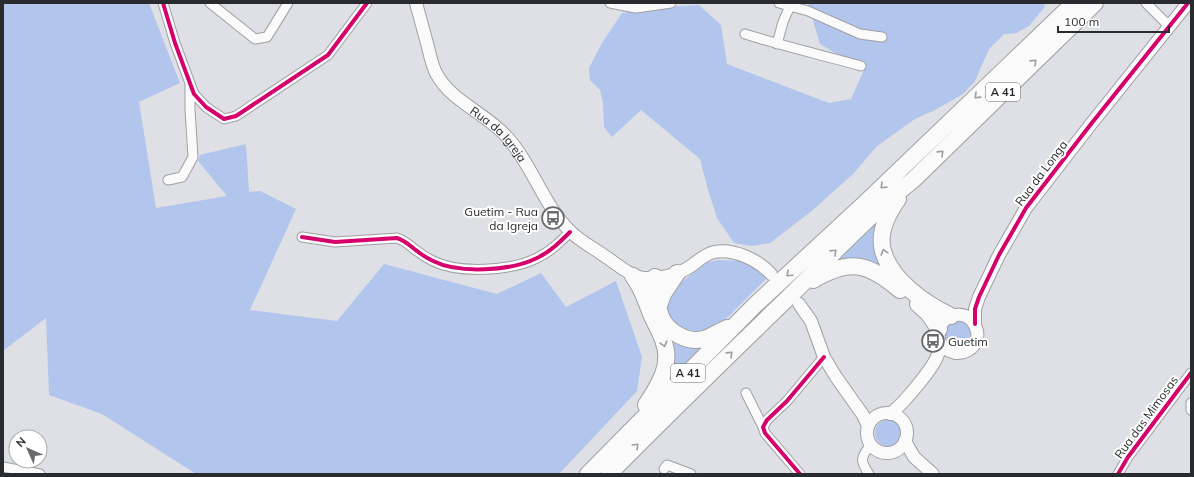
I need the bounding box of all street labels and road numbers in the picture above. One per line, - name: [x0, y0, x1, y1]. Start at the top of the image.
- road number: A 41: [986, 83, 1020, 101]
- street label: Rua da Igreja: [467, 102, 530, 164]
- street label: Rua da Longa: [1012, 137, 1070, 209]
- road number: A 41: [671, 364, 705, 382]
- street label: Rua das Mimosas: [1111, 373, 1181, 461]

